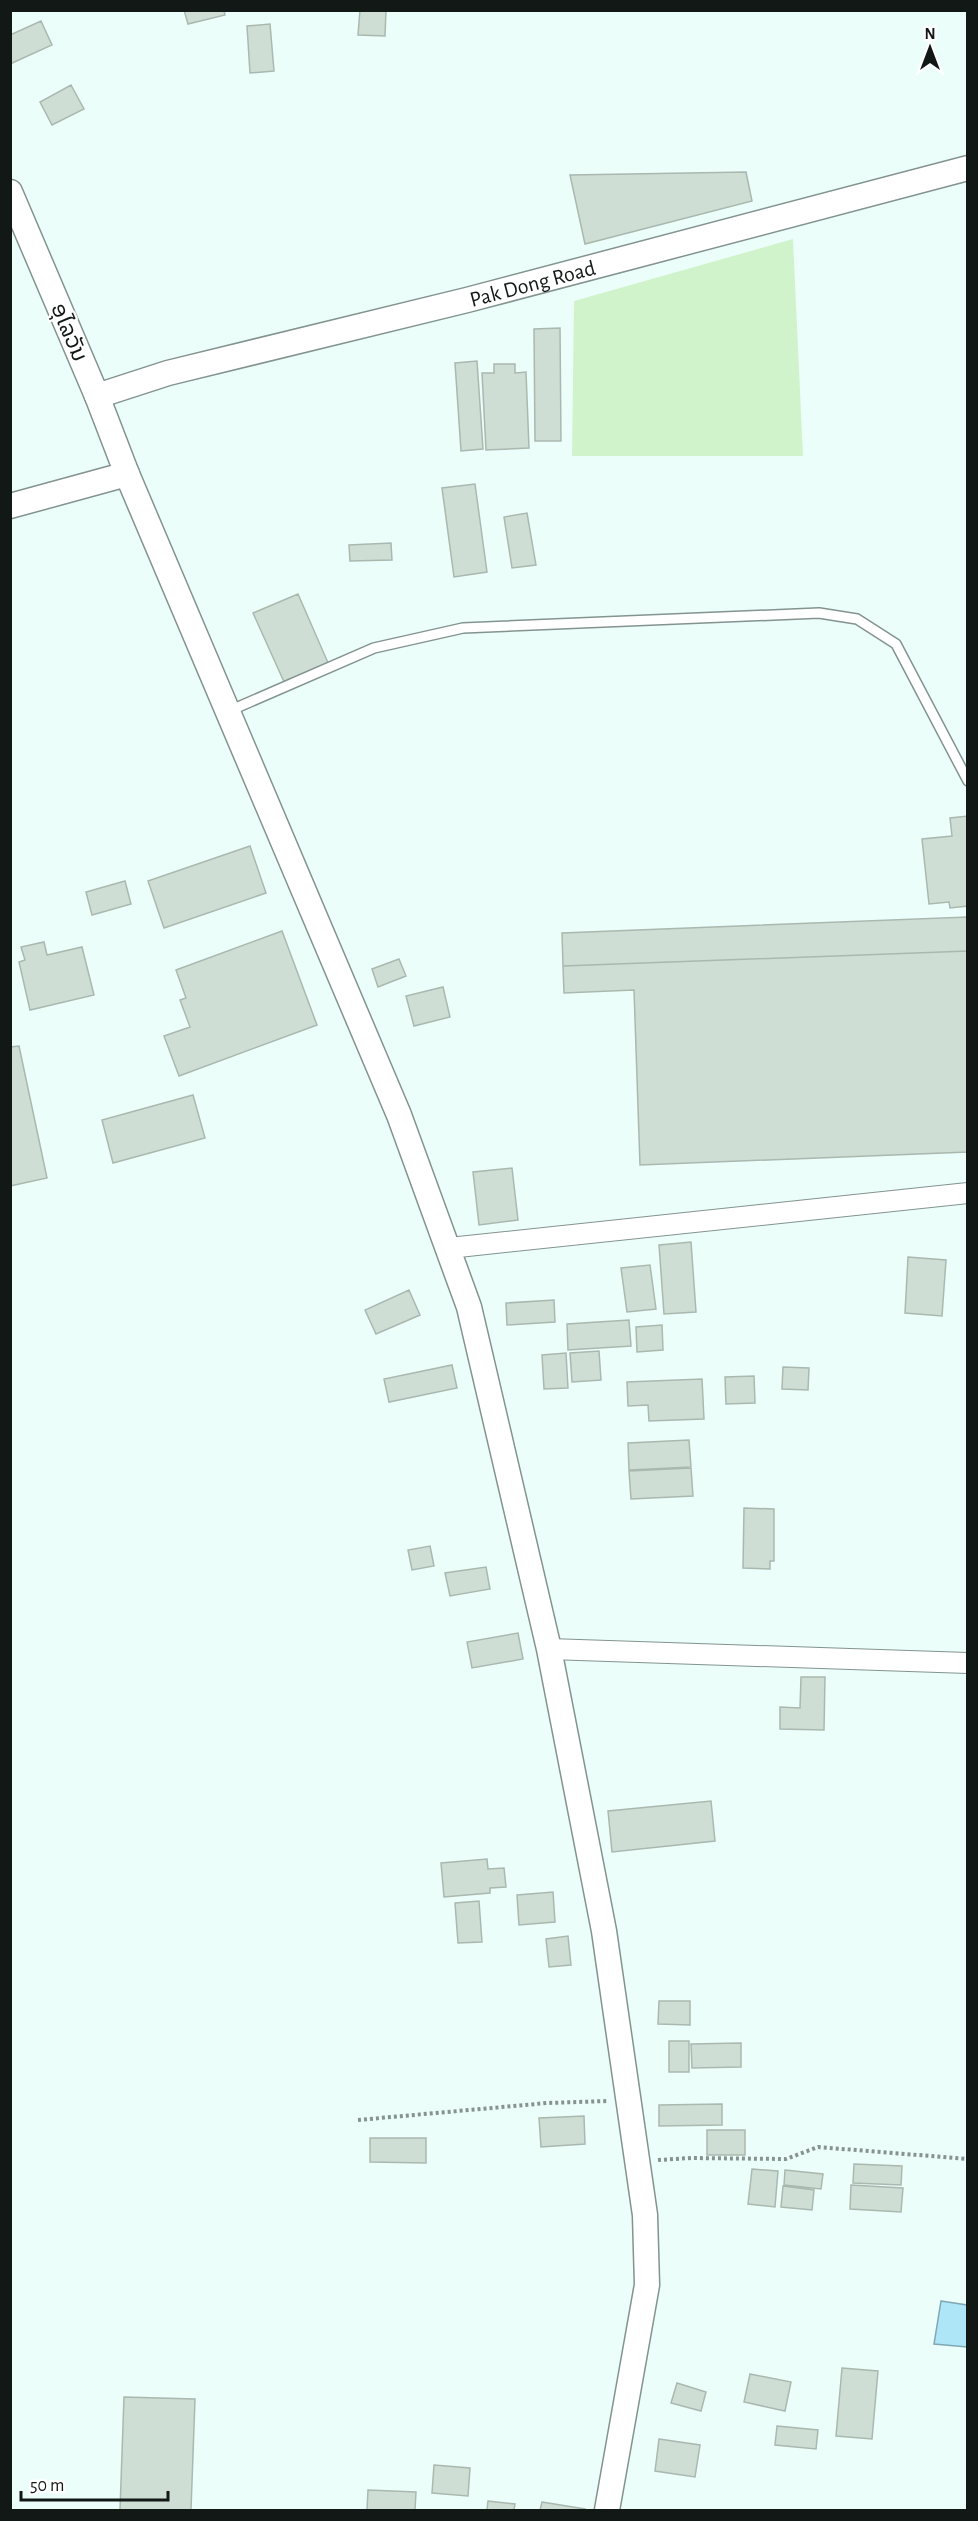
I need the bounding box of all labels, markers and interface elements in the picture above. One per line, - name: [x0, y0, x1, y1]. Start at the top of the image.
- north arrow: [900, 18, 960, 78]
- text: N: [924, 26, 936, 42]
- street label: Pak Dong Road: [467, 257, 598, 311]
- street label: ອຸໄລວັນ: [44, 300, 91, 366]
- scale bar: [21, 2464, 168, 2502]
- text: 50 m: [30, 2477, 64, 2495]

